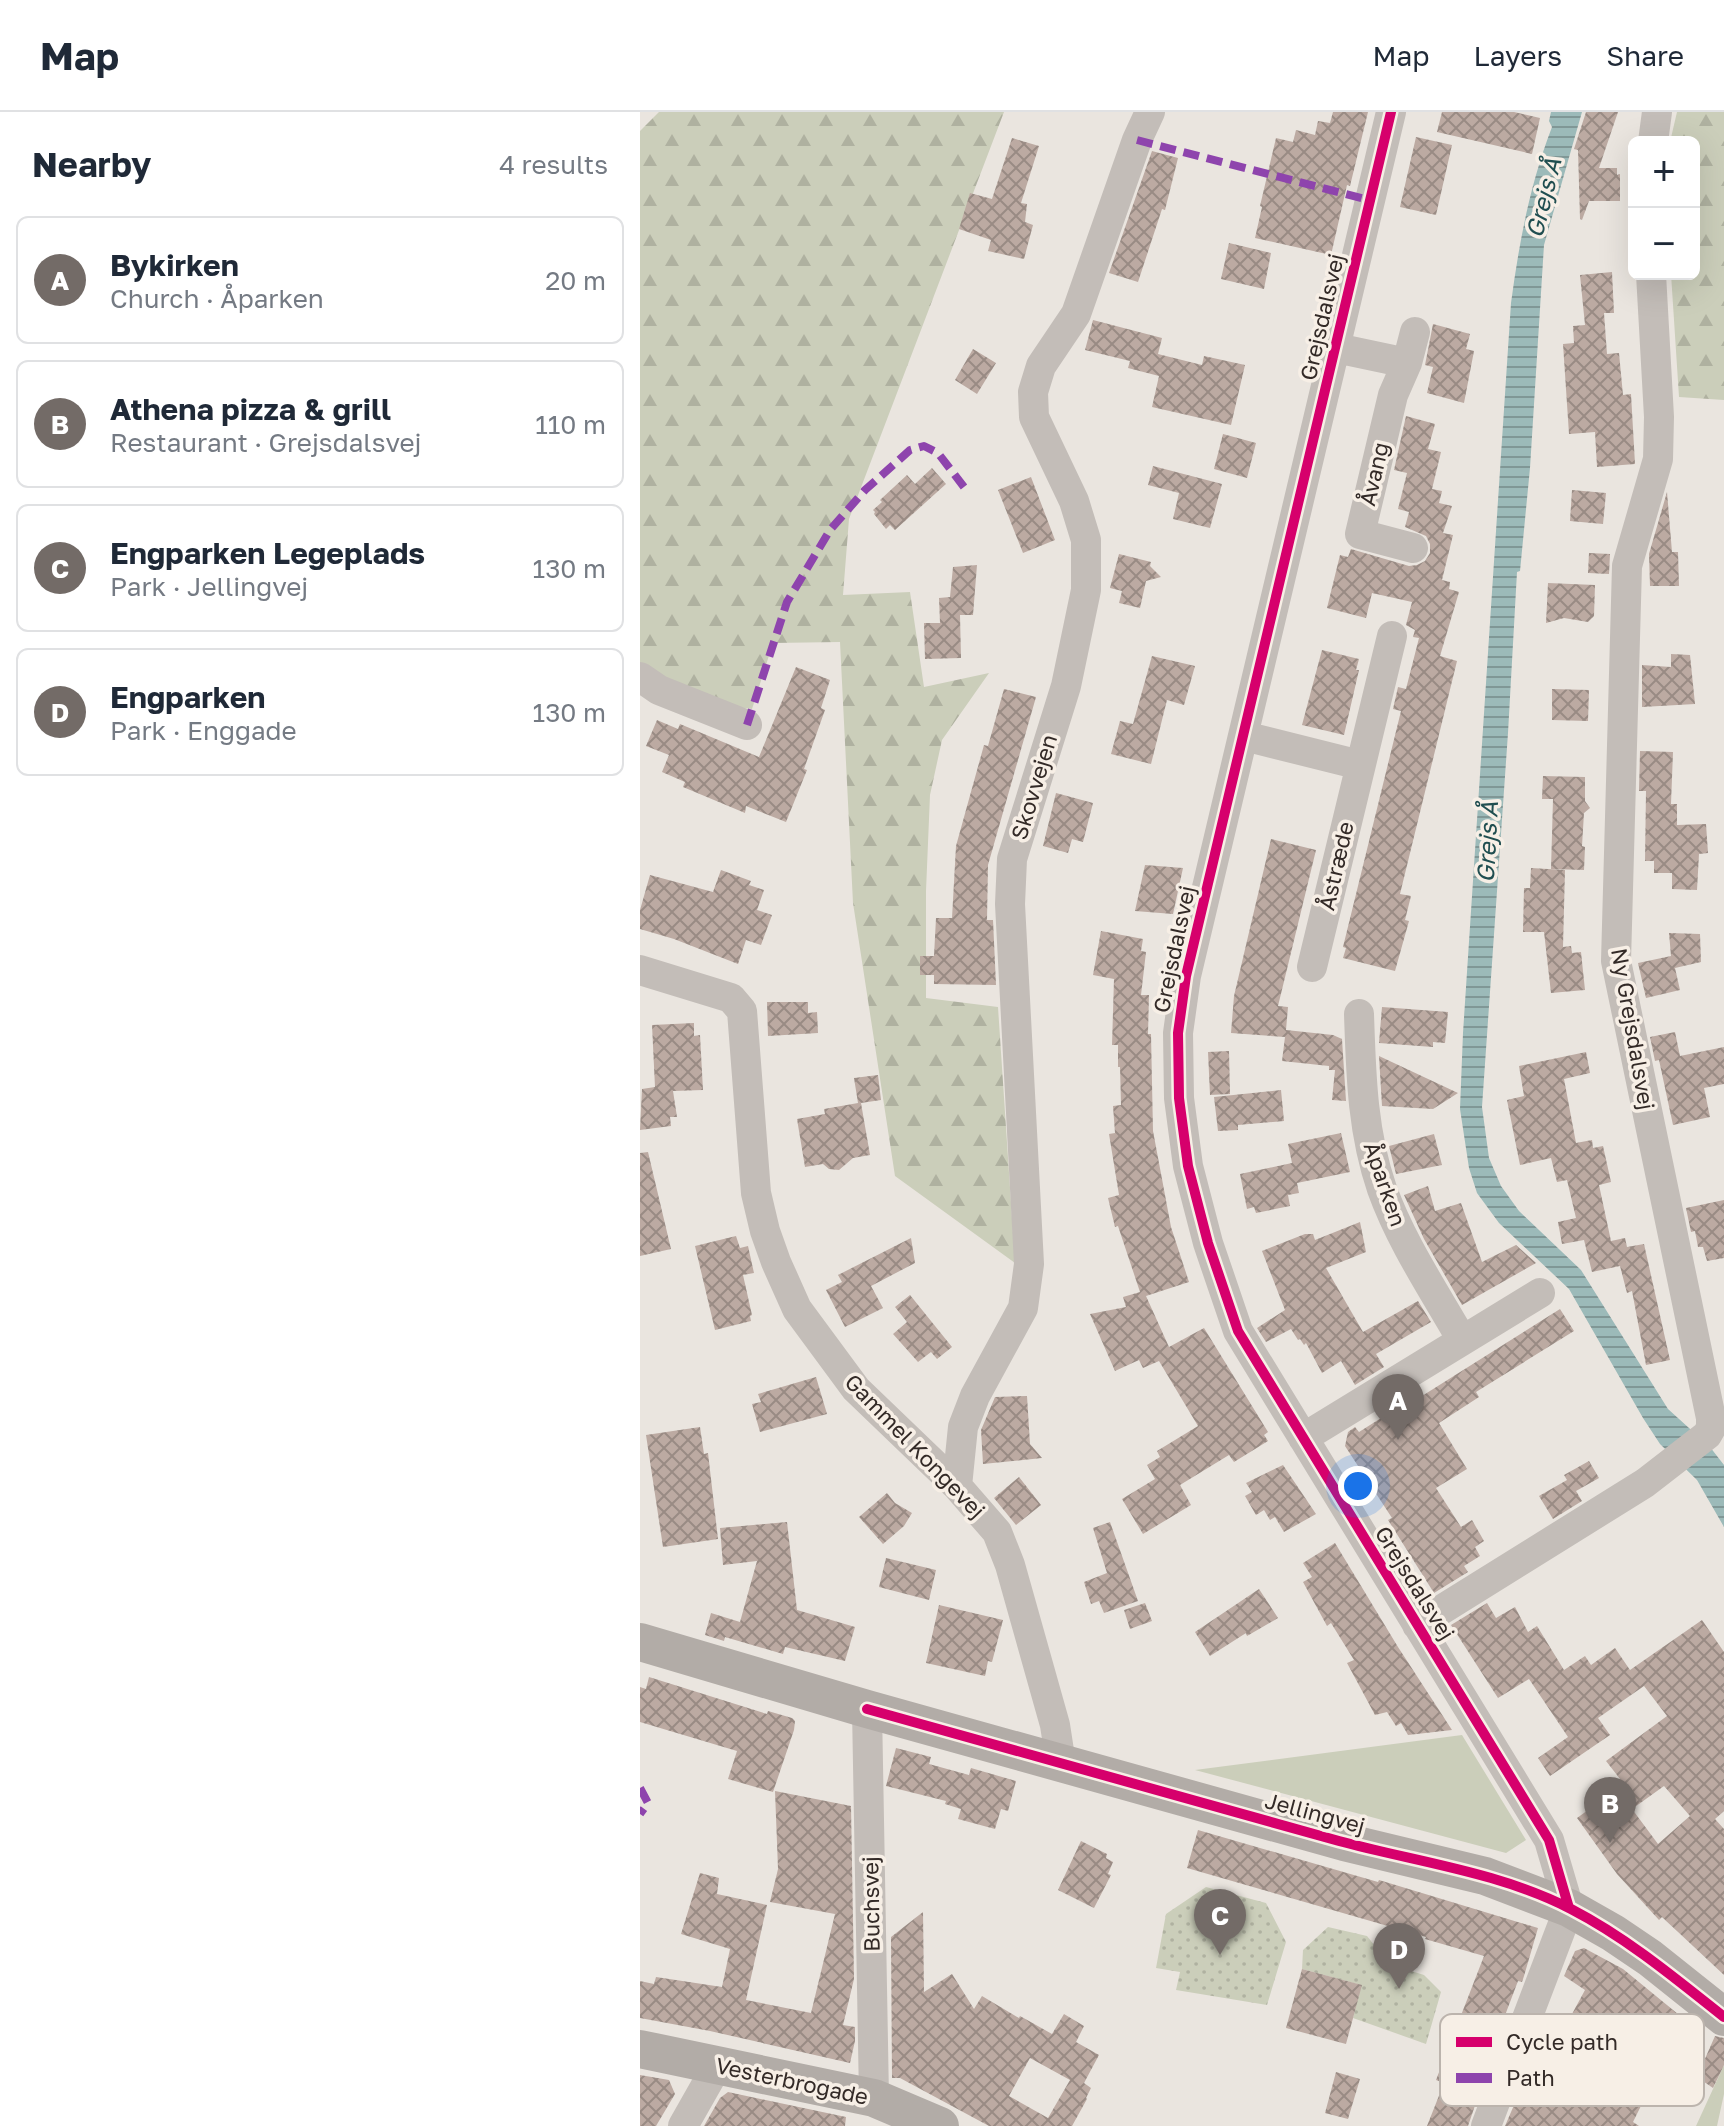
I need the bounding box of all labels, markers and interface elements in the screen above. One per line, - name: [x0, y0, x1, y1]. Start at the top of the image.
- text: Map: [40, 33, 119, 78]
- text: Map: [1372, 39, 1430, 72]
- text: Layers: [1474, 39, 1562, 72]
- text: Share: [1606, 39, 1684, 72]
- map controls: [1628, 136, 1700, 280]
- button: +: [1628, 136, 1700, 208]
- text: Nearby: [32, 144, 152, 184]
- text: 4 results: [499, 149, 608, 180]
- water label: Grejs Å: [1519, 154, 1568, 241]
- button: −: [1628, 208, 1700, 280]
- text: Bykirken: [110, 247, 239, 283]
- street label: Grejsdalsvej: [1294, 251, 1349, 383]
- text: A: [51, 265, 69, 296]
- text: 20 m: [545, 265, 606, 296]
- text: Church · Åparken: [110, 283, 324, 314]
- text: Athena pizza & grill: [110, 391, 391, 427]
- text: B: [51, 409, 69, 440]
- text: 110 m: [535, 409, 606, 440]
- text: Restaurant · Grejsdalsvej: [110, 427, 422, 458]
- street label: Åvang: [1353, 439, 1394, 508]
- text: Engparken Legeplads: [110, 535, 425, 571]
- text: C: [51, 553, 69, 584]
- text: 130 m: [533, 553, 606, 584]
- text: Park · Jellingvej: [110, 571, 308, 602]
- text: Engparken: [110, 679, 266, 715]
- text: D: [51, 697, 69, 728]
- text: 130 m: [533, 697, 606, 728]
- text: Park · Enggade: [110, 715, 297, 746]
- street label: Skovvejen: [1005, 731, 1062, 843]
- water label: Grejs Å: [1470, 800, 1504, 883]
- street label: Åstræde: [1312, 819, 1359, 913]
- street label: Grejsdalsvej: [1147, 883, 1200, 1015]
- street label: Ny Grejsdalsvej: [1606, 946, 1661, 1112]
- street label: Åparken: [1358, 1138, 1412, 1230]
- street label: Gammel Kongevej: [840, 1368, 991, 1523]
- pin: A: [1372, 1374, 1424, 1440]
- your location: [1338, 1466, 1378, 1506]
- street label: Grejsdalsvej: [1370, 1521, 1461, 1645]
- pin: B: [1584, 1777, 1636, 1843]
- street label: Jellingvej: [1262, 1786, 1368, 1839]
- street label: Buchsvej: [856, 1856, 885, 1952]
- pin: C: [1194, 1889, 1246, 1955]
- pin: D: [1373, 1923, 1425, 1989]
- legend: [1440, 2014, 1704, 2106]
- text: Cycle path: [1506, 2028, 1618, 2055]
- street label: Vesterbrogade: [713, 2051, 871, 2110]
- text: Path: [1506, 2064, 1555, 2091]

